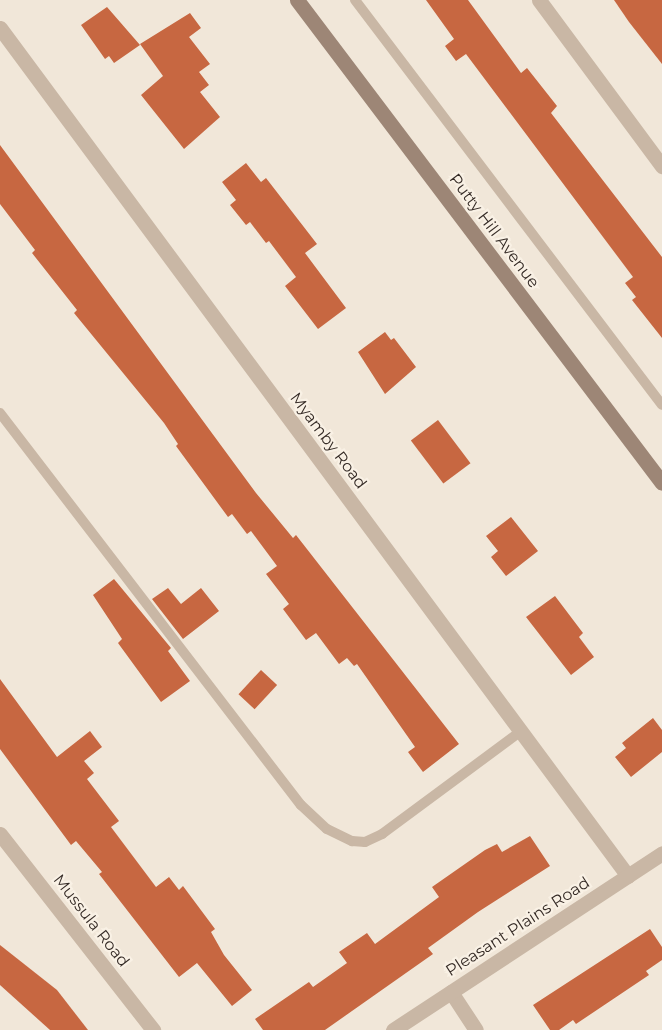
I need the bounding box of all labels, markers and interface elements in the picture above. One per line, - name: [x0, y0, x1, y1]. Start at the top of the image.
- street label: Putty Hill Avenue: [445, 170, 543, 292]
- street label: Myamby Road: [286, 389, 370, 493]
- street label: Mussula Road: [49, 871, 133, 971]
- street label: Pleasant Plains Road: [442, 873, 594, 981]

